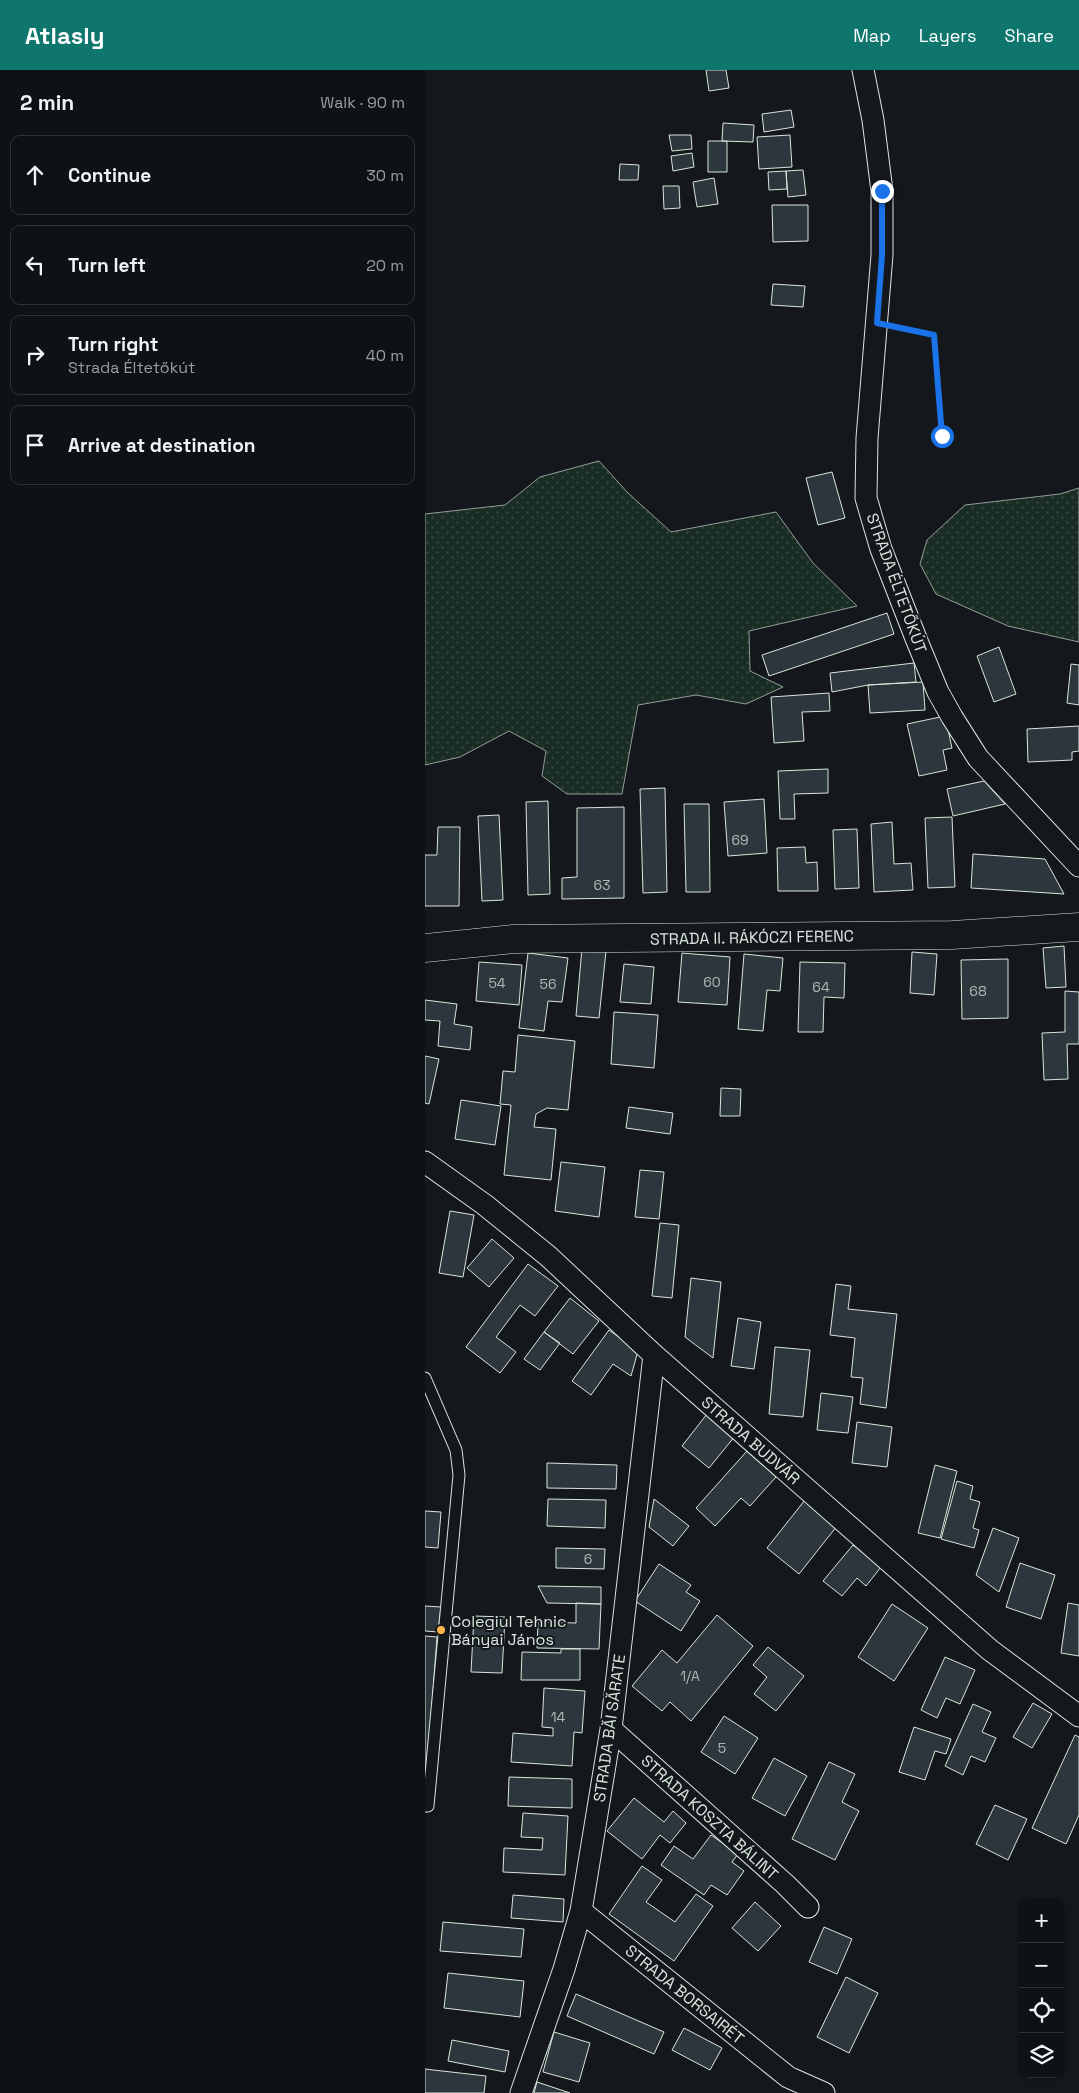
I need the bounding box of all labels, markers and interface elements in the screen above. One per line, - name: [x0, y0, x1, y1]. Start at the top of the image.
- text: Atlasly: [25, 20, 104, 51]
- text: Map: [853, 24, 891, 47]
- text: Layers: [919, 24, 976, 47]
- text: Share: [1004, 24, 1054, 47]
- text: 2 min: [20, 89, 74, 116]
- text: Walk · 90 m: [320, 92, 405, 113]
- icon: ahead: [21, 161, 49, 189]
- text: Continue: [68, 163, 151, 188]
- text: 30 m: [366, 165, 404, 186]
- route end: [871, 180, 894, 203]
- icon: left: [21, 251, 49, 279]
- text: Turn left: [68, 253, 146, 278]
- text: 20 m: [366, 255, 404, 276]
- text: Turn right: [68, 332, 158, 357]
- icon: right: [21, 341, 49, 369]
- text: 40 m: [366, 345, 404, 366]
- text: Strada Éltetőkút: [68, 357, 195, 378]
- route start: [931, 425, 954, 448]
- icon: arrive: [21, 431, 49, 459]
- text: Arrive at destination: [68, 433, 256, 458]
- street label: STRADA ÉLTETŐKÚT: [861, 510, 932, 656]
- house number: 69: [731, 831, 749, 849]
- house number: 63: [593, 876, 611, 894]
- street label: STRADA II. RÁKÓCZI FERENC: [650, 925, 854, 950]
- house number: 60: [703, 973, 721, 991]
- house number: 54: [488, 974, 506, 992]
- house number: 56: [540, 975, 556, 993]
- house number: 64: [812, 978, 830, 996]
- house number: 68: [969, 982, 987, 1000]
- street label: STRADA BUDVÁR: [697, 1392, 804, 1489]
- house number: 6: [584, 1550, 592, 1568]
- place label: Colegiul Tehnic Bányai János: [451, 1611, 567, 1650]
- marker: Colegiul Tehnic Bányai János: [435, 1624, 447, 1636]
- street label: STRADA BĂI SĂRATE: [589, 1653, 630, 1803]
- house number: 1/A: [680, 1667, 700, 1685]
- house number: 14: [551, 1708, 566, 1726]
- house number: 5: [718, 1739, 726, 1757]
- street label: STRADA KOSZTA BÁLINT: [637, 1750, 783, 1885]
- map controls: [1019, 1898, 1064, 2078]
- button: +: [1019, 1898, 1064, 1943]
- street label: STRADA BORSAIRÉT: [621, 1940, 748, 2049]
- button: −: [1019, 1943, 1064, 1988]
- button: locate: [1019, 1988, 1064, 2033]
- button: layers: [1019, 2033, 1064, 2078]

